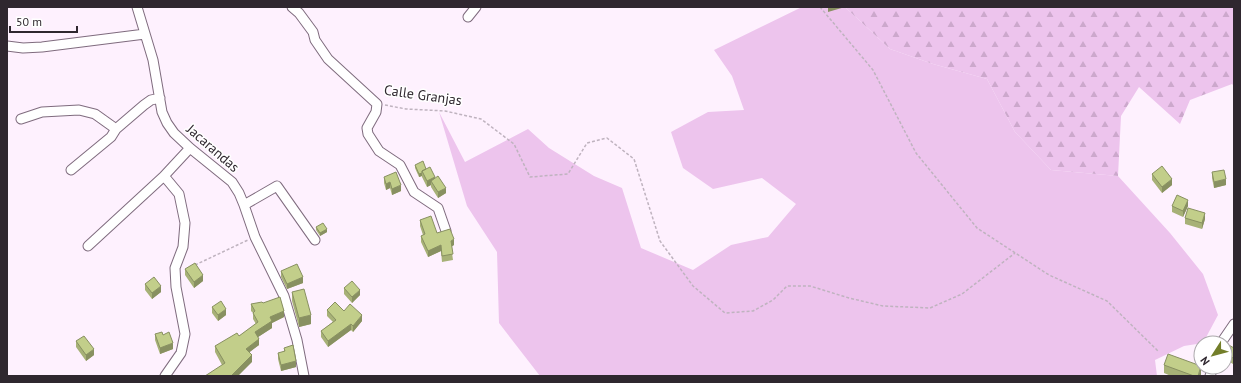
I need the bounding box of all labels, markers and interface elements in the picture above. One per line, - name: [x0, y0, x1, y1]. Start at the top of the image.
- scale bar: [10, 8, 77, 34]
- text: 50 m: [16, 14, 42, 29]
- street label: Calle Granjas: [383, 81, 463, 109]
- street label: Jacarandas: [182, 120, 243, 176]
- north arrow: [1193, 335, 1233, 375]
- text: N: [1197, 354, 1213, 368]

